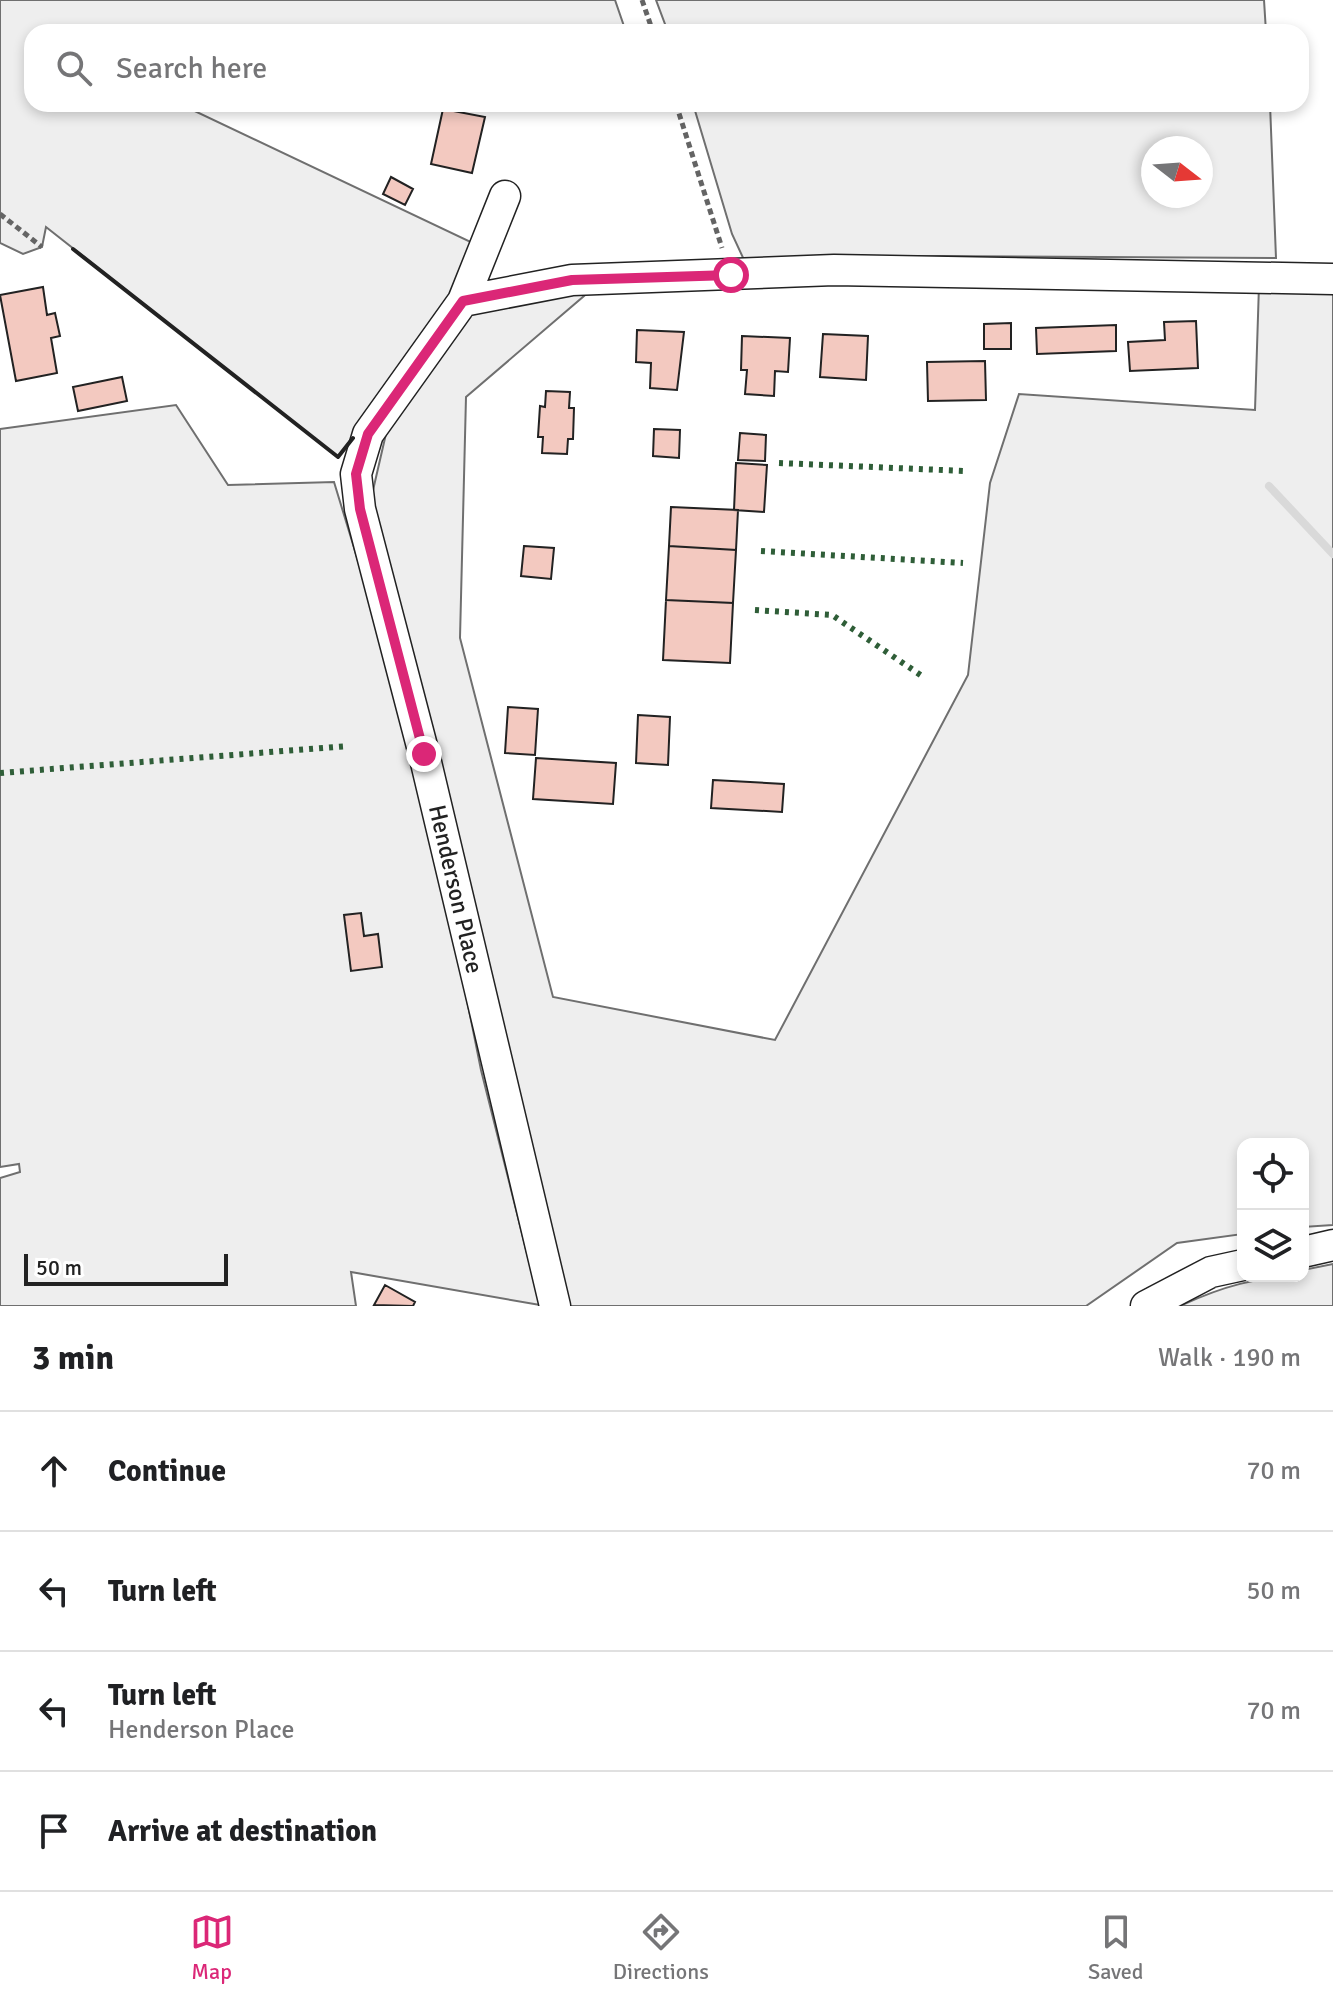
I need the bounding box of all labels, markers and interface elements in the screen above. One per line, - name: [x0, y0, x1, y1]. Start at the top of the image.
- search box: [24, 24, 1309, 112]
- icon: search: [52, 46, 96, 90]
- text: Search here: [116, 50, 267, 87]
- north arrow: [1141, 136, 1213, 208]
- route start: [713, 257, 749, 293]
- route end: [406, 736, 442, 772]
- street label: Henderson Place: [422, 802, 490, 976]
- map controls: [1237, 1138, 1309, 1282]
- button: locate: [1237, 1138, 1309, 1210]
- button: layers: [1237, 1210, 1309, 1282]
- scale bar: [24, 1250, 228, 1286]
- text: 50 m: [36, 1254, 82, 1281]
- text: 3 min: [32, 1337, 114, 1379]
- text: Walk · 190 m: [1158, 1342, 1301, 1374]
- icon: ahead: [32, 1449, 76, 1493]
- text: Continue: [108, 1453, 226, 1490]
- text: 70 m: [1246, 1455, 1301, 1487]
- icon: left: [32, 1569, 76, 1613]
- text: Turn left: [108, 1573, 217, 1610]
- text: 50 m: [1246, 1575, 1301, 1607]
- text: Turn left: [108, 1677, 217, 1714]
- icon: left: [32, 1689, 76, 1733]
- text: 70 m: [1246, 1695, 1301, 1727]
- text: Henderson Place: [108, 1714, 295, 1746]
- icon: arrive: [32, 1809, 76, 1853]
- text: Arrive at destination: [108, 1813, 377, 1850]
- tab: Map: [190, 1910, 234, 1985]
- tab: Directions: [613, 1910, 709, 1985]
- tab: Saved: [1088, 1910, 1143, 1985]

